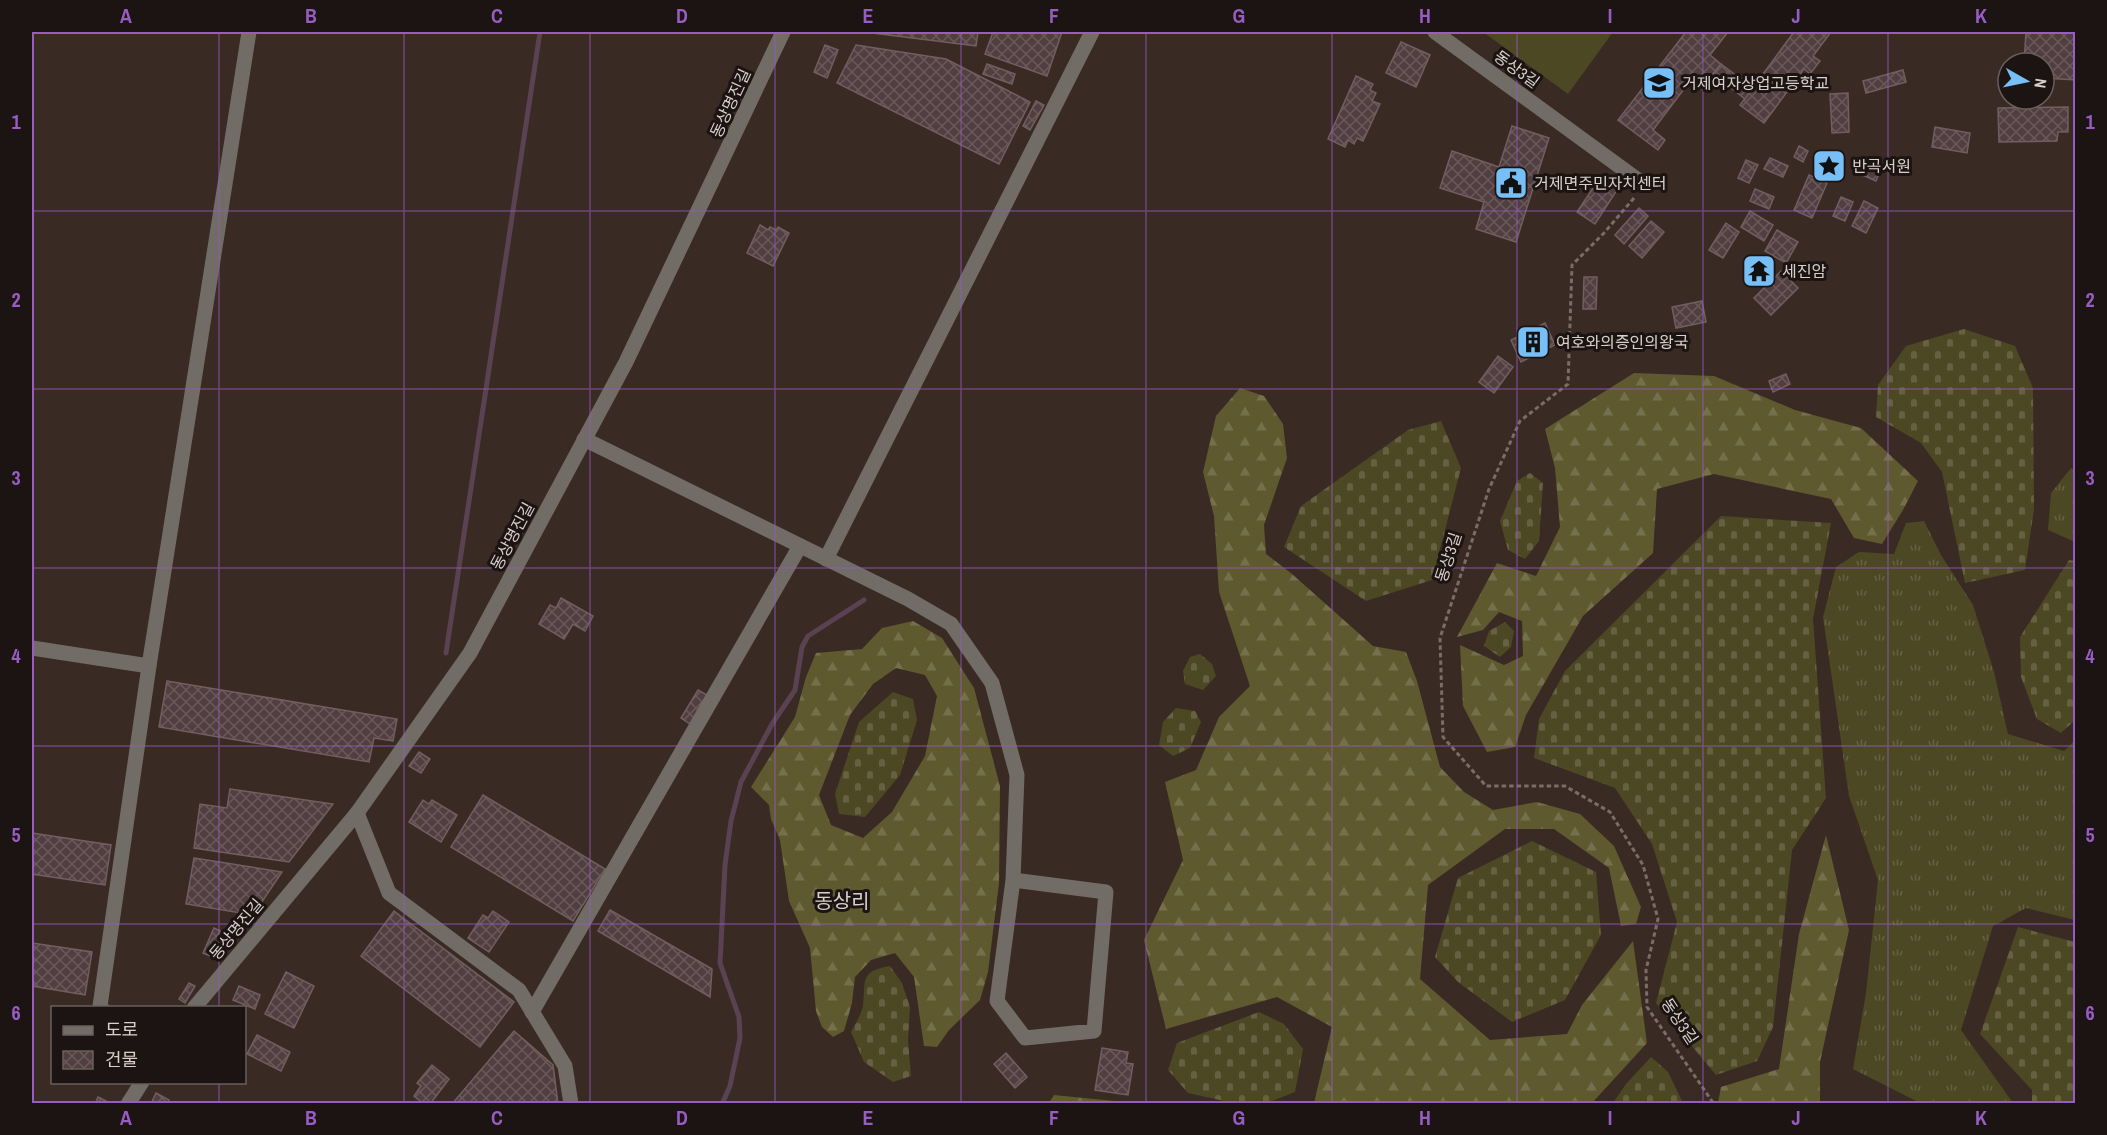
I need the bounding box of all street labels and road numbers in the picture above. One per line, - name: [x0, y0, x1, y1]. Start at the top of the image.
- street label: 동상3길: [1490, 45, 1544, 93]
- street label: 동상명진길: [704, 65, 756, 141]
- street label: 동상명진길: [485, 498, 539, 574]
- street label: 동상3길: [1430, 529, 1466, 585]
- street label: 동상명진길: [204, 894, 268, 964]
- street label: 동상3길: [1656, 994, 1704, 1048]

